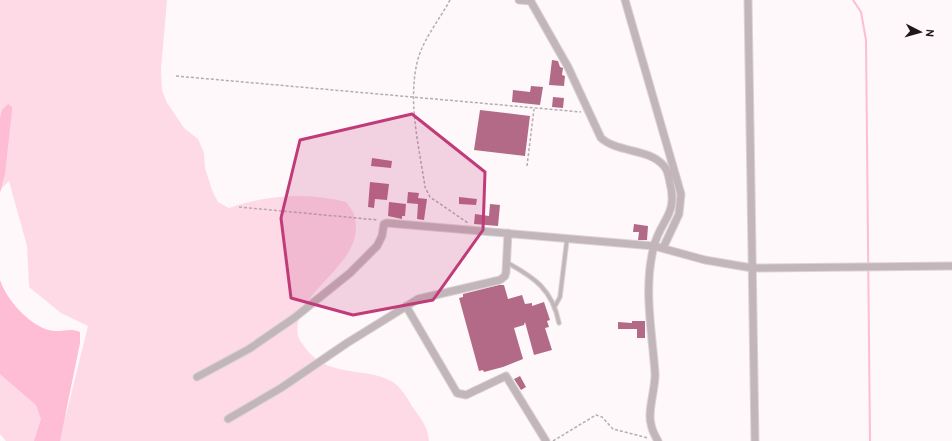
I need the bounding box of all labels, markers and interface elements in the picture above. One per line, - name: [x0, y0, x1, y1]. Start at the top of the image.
- north arrow: [900, 12, 940, 52]
- text: N: [922, 28, 936, 38]

